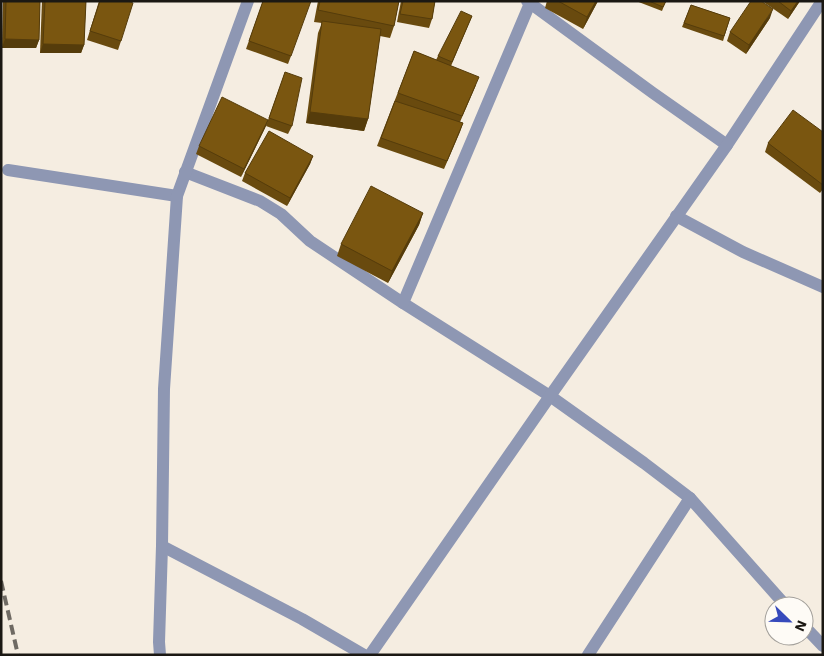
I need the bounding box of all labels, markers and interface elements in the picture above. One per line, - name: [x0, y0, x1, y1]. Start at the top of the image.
- north arrow: [764, 596, 814, 646]
- text: N: [792, 618, 810, 634]

